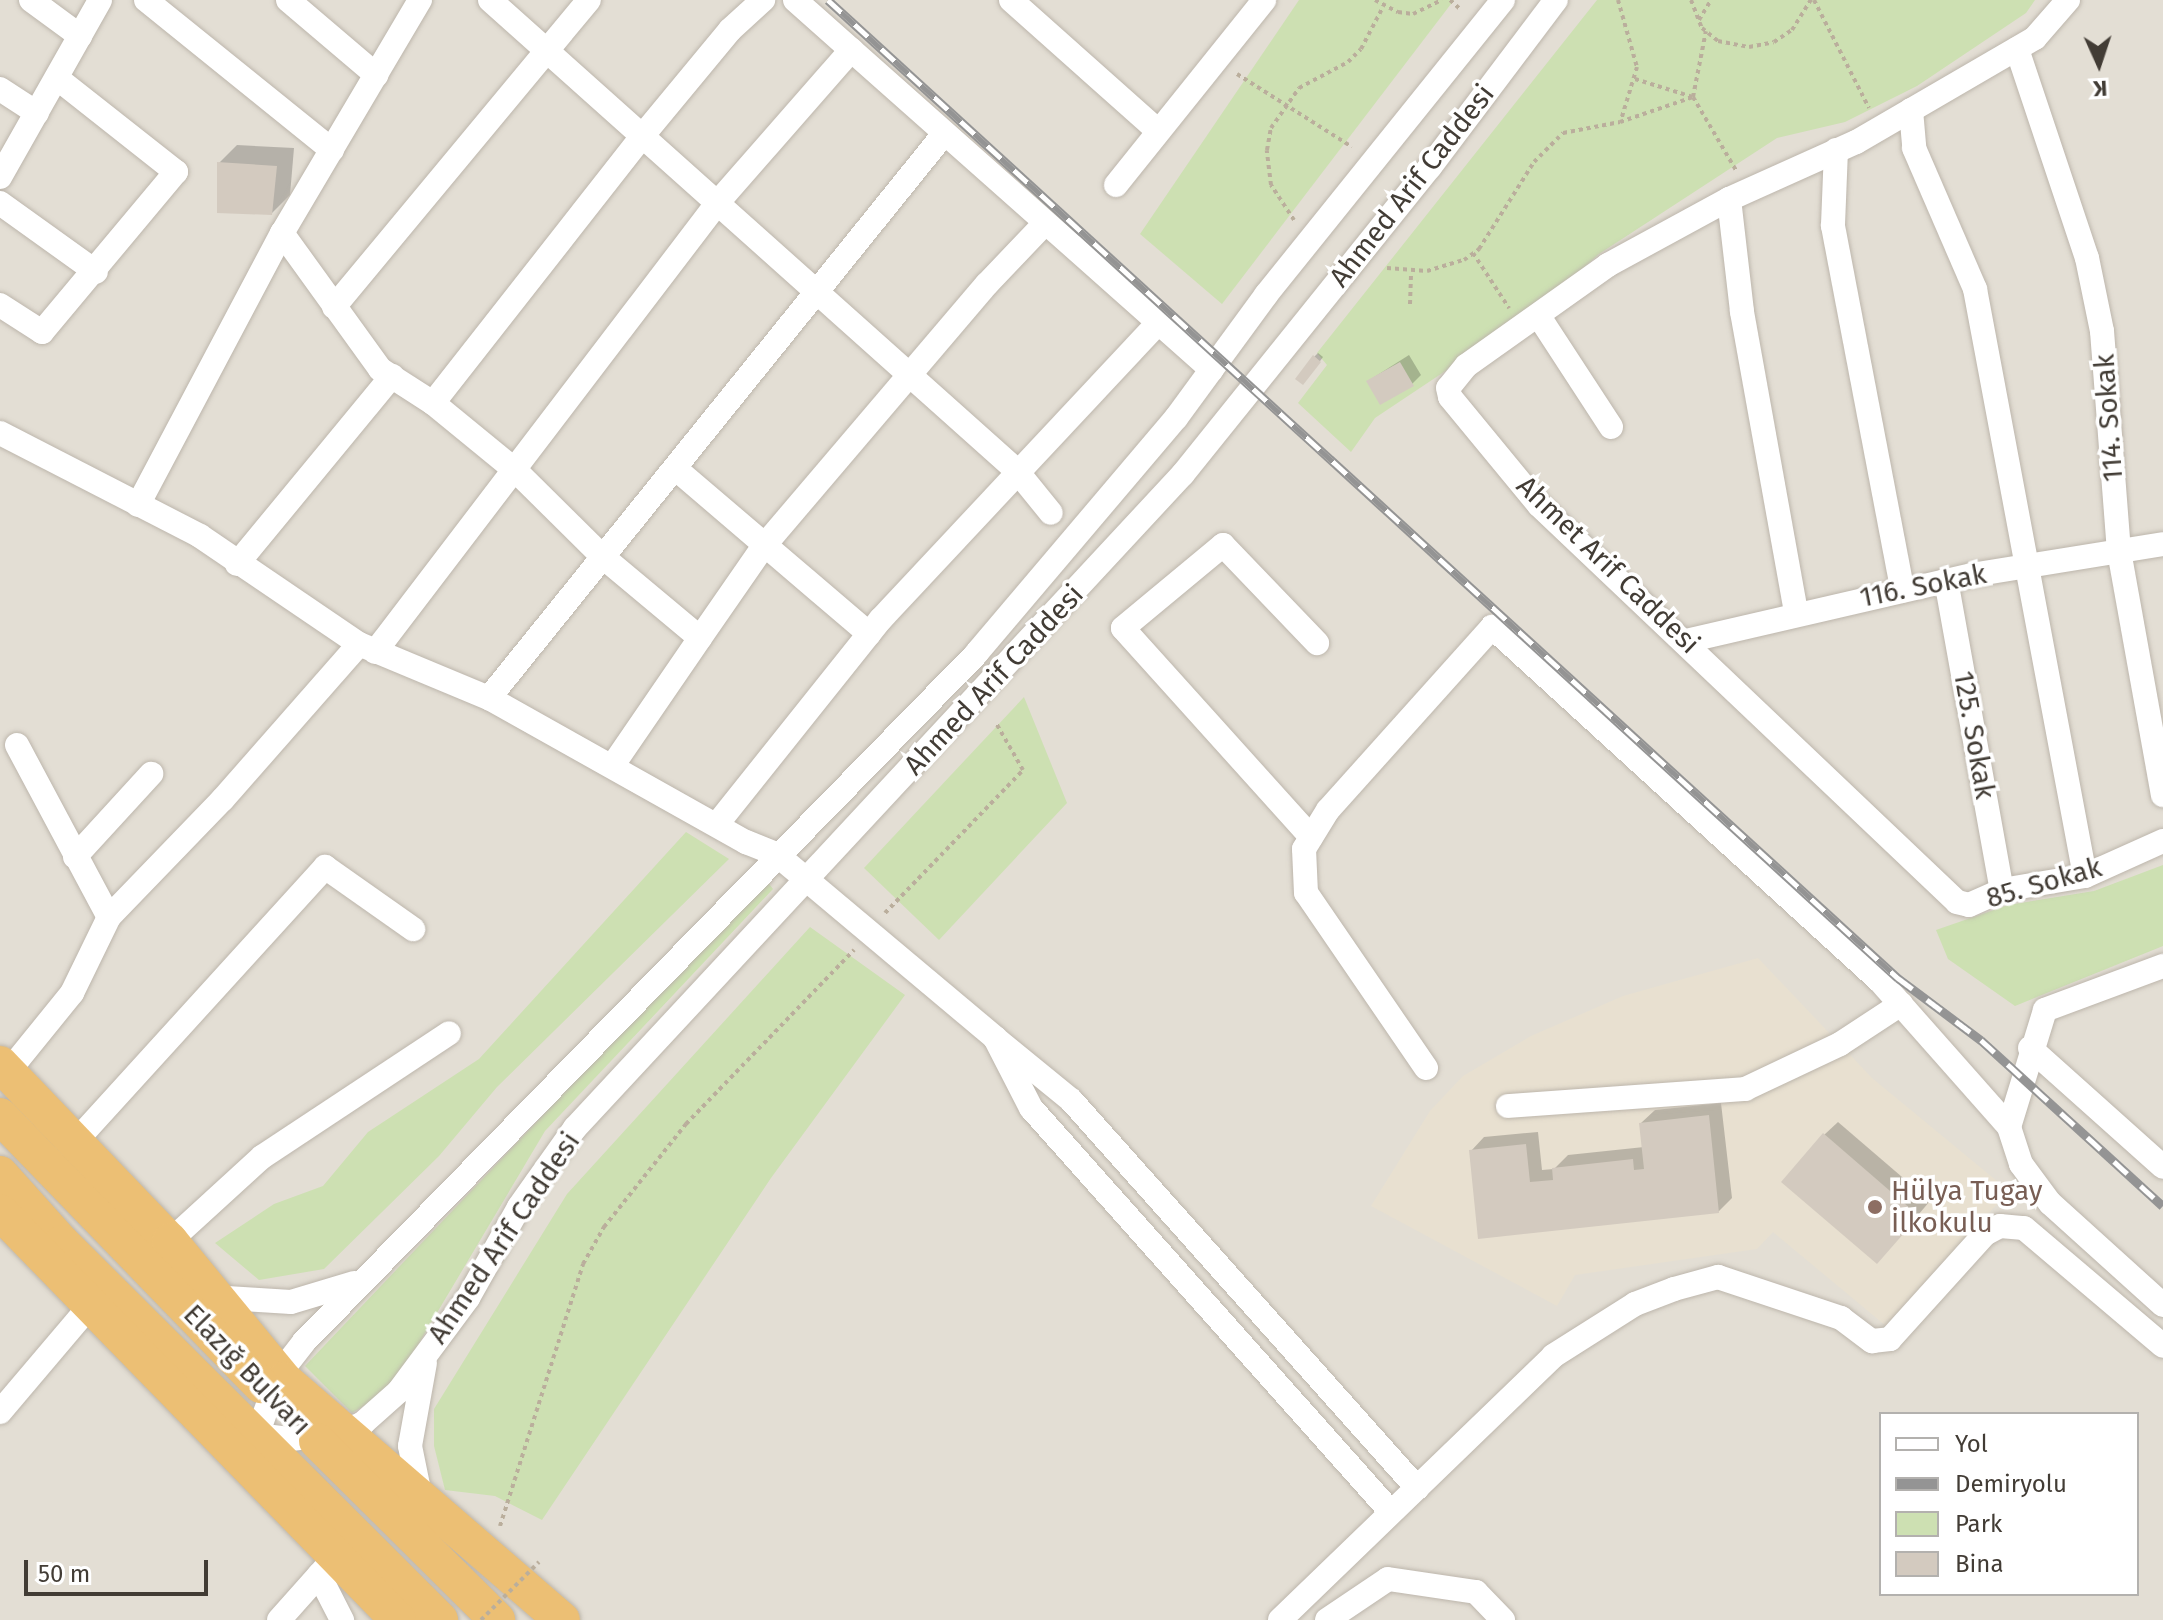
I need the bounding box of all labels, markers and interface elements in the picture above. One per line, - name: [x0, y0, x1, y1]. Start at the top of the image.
- north arrow: [2059, 24, 2139, 104]
- text: K: [2093, 75, 2108, 102]
- street label: Ahmed Arif Caddesi: [1322, 78, 1502, 294]
- street label: 114. Sokak: [2088, 353, 2130, 483]
- street label: Ahmet Arif Caddesi: [1510, 469, 1706, 661]
- street label: 116. Sokak: [1857, 557, 1989, 615]
- street label: Ahmed Arif Caddesi: [897, 578, 1091, 782]
- street label: 125. Sokak: [1946, 668, 2002, 802]
- street label: 85. Sokak: [1982, 850, 2106, 916]
- street label: Ahmed Arif Caddesi: [421, 1126, 587, 1350]
- place label: Hülya Tugay İlkokulu: [1891, 1174, 2043, 1240]
- marker: Hülya Tugay İlkokulu: [1866, 1198, 1884, 1216]
- street label: Elazığ Bulvarı: [176, 1298, 318, 1442]
- legend: [1879, 1412, 2139, 1596]
- text: Yol: [1955, 1430, 1988, 1458]
- text: Demiryolu: [1955, 1470, 2067, 1498]
- text: Park: [1955, 1510, 2002, 1538]
- scale bar: [28, 1544, 212, 1594]
- text: Bina: [1955, 1550, 2003, 1578]
- text: 50 m: [38, 1560, 90, 1588]

